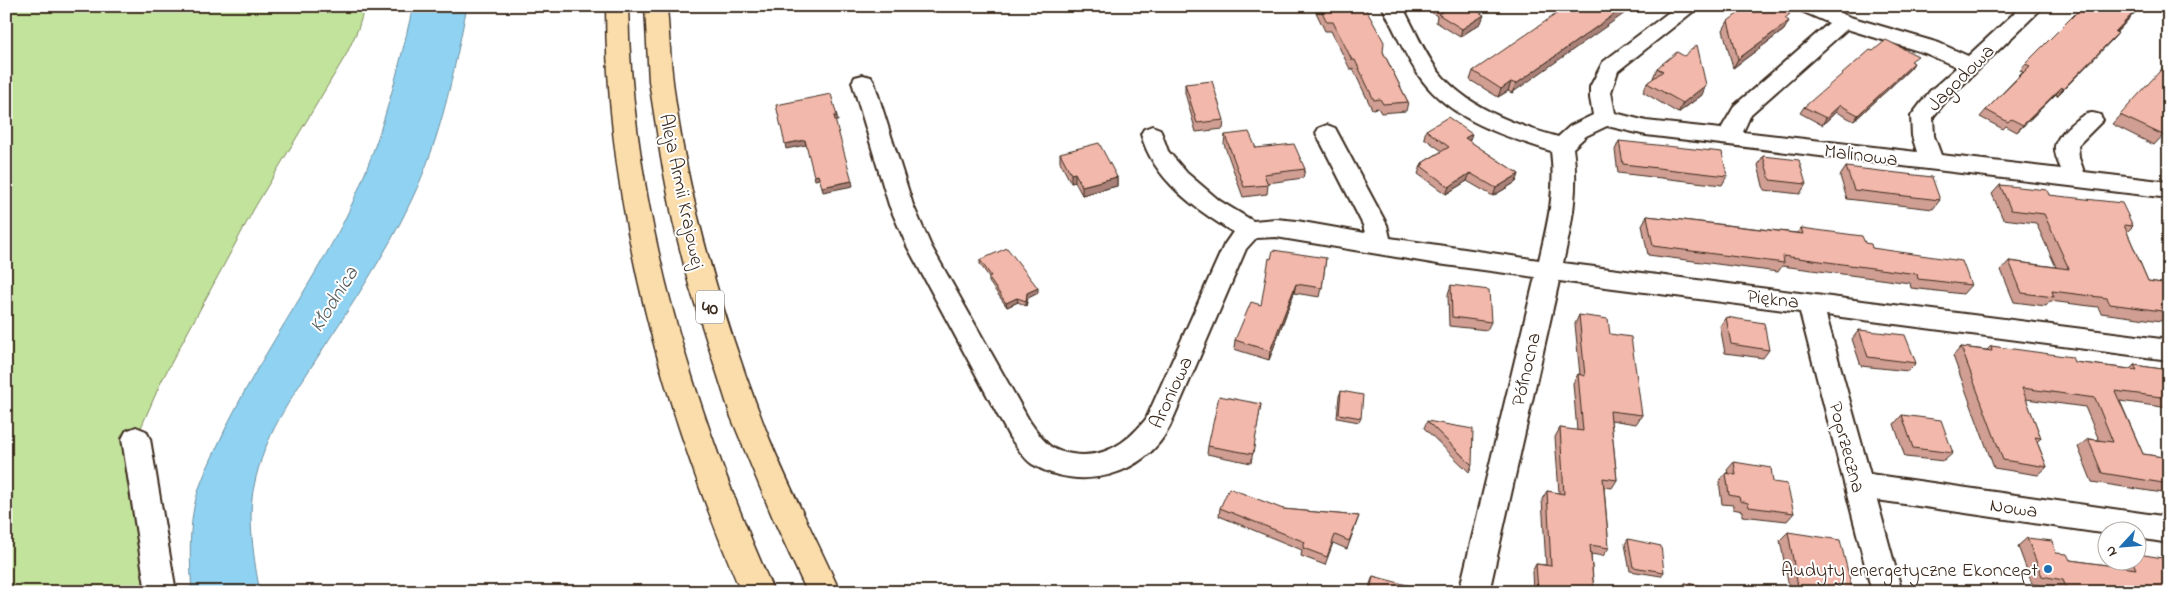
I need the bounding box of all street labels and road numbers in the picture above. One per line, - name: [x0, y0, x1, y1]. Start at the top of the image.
- street label: Jagodowa: [1921, 38, 2003, 120]
- street label: Aleja Armii Krajowej: [650, 111, 711, 273]
- street label: Malinowa: [1822, 138, 1899, 175]
- street label: Piękna: [1745, 283, 1800, 318]
- road number: 40: [696, 290, 724, 324]
- street label: Północna: [1505, 330, 1550, 409]
- street label: Aroniowa: [1143, 352, 1202, 434]
- street label: Poprzeczna: [1820, 399, 1872, 496]
- street label: Nowa: [1988, 492, 2039, 527]

